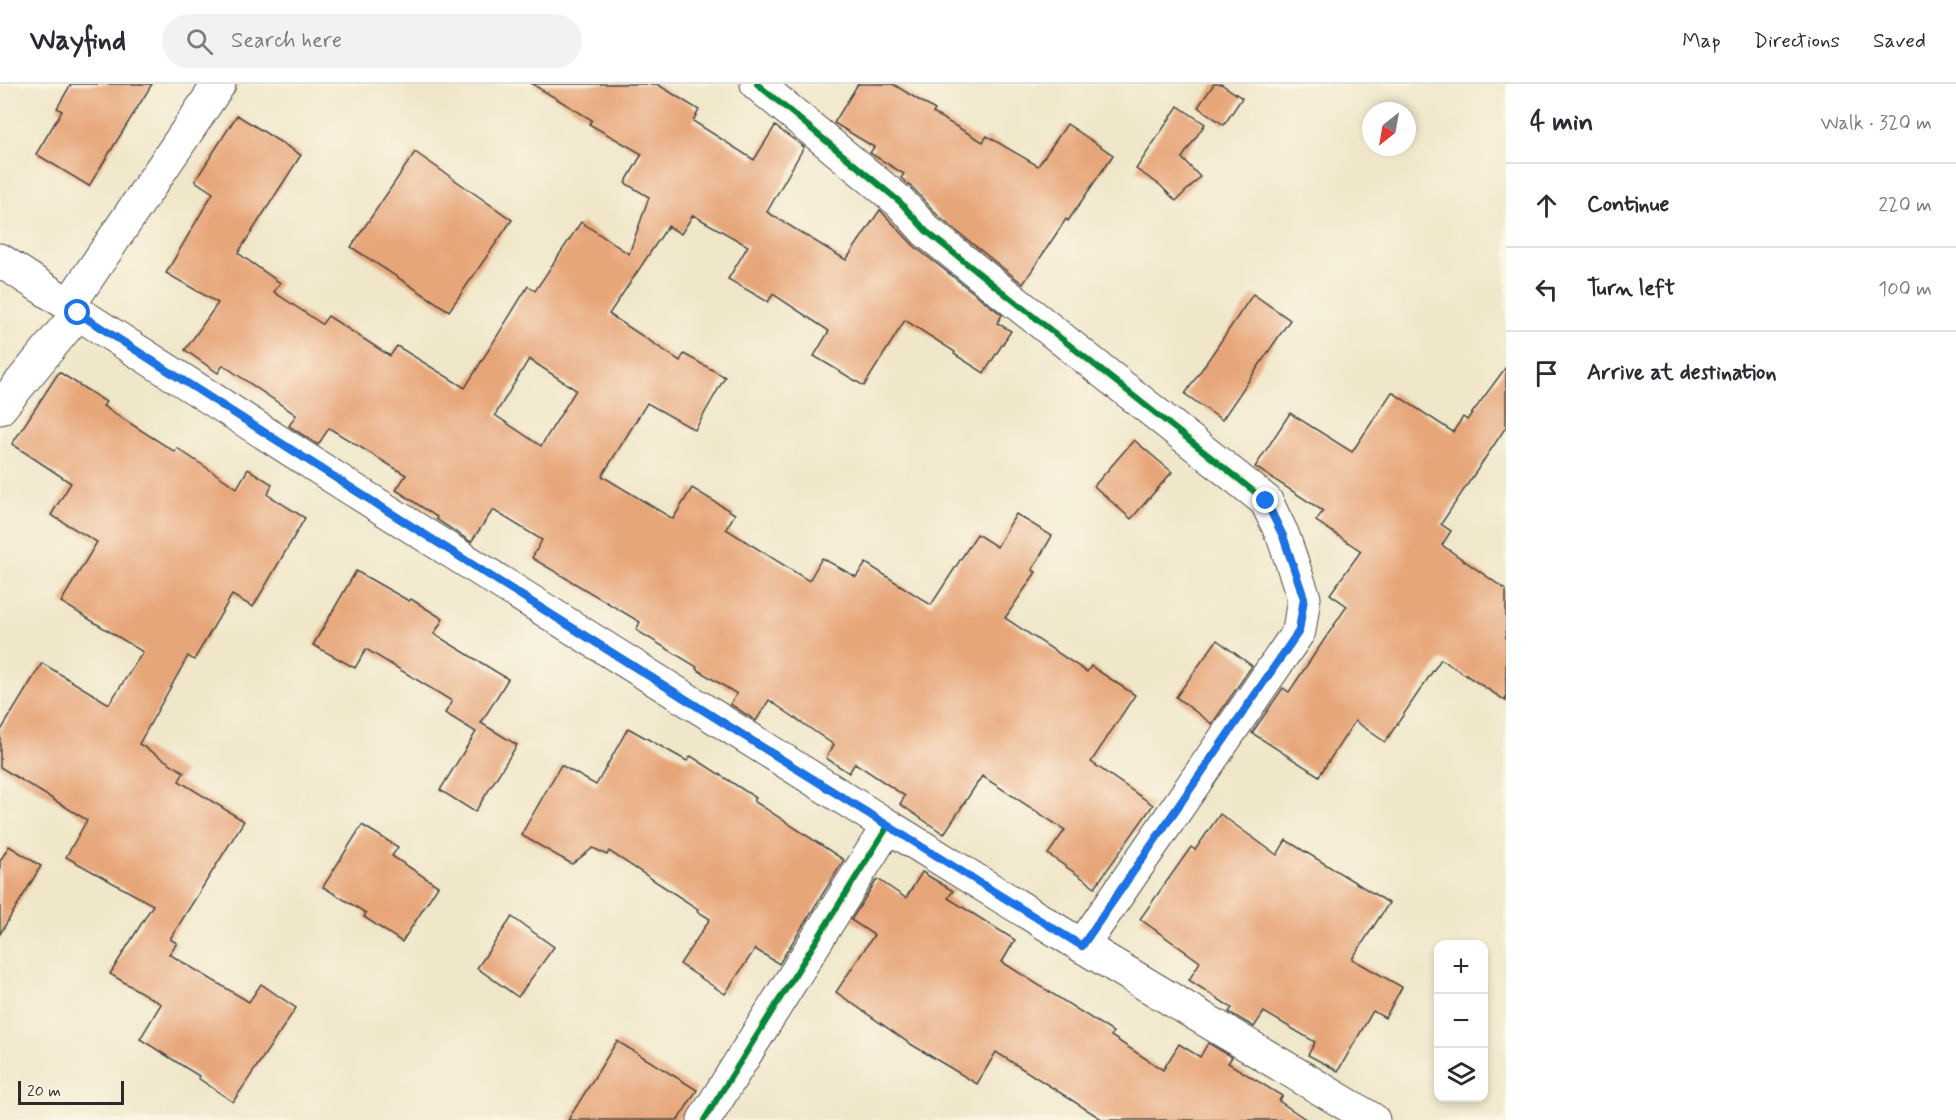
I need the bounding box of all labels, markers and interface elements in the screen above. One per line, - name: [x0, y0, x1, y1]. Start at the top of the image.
- search box: [162, 14, 582, 68]
- text: Wayfind: [30, 23, 126, 60]
- icon: search: [183, 25, 216, 58]
- text: Search here: [231, 27, 342, 55]
- text: Map: [1682, 27, 1721, 55]
- text: Directions: [1754, 27, 1840, 55]
- text: Saved: [1873, 27, 1926, 55]
- north arrow: [1362, 102, 1416, 156]
- text: 4 min: [1530, 106, 1593, 140]
- text: Walk · 320 m: [1820, 110, 1932, 137]
- icon: ahead: [1530, 189, 1563, 222]
- text: Continue: [1587, 191, 1669, 219]
- text: 220 m: [1878, 192, 1932, 219]
- icon: left: [1530, 273, 1563, 306]
- text: Turn left: [1587, 275, 1675, 303]
- text: 100 m: [1878, 276, 1932, 303]
- route start: [64, 299, 90, 325]
- icon: arrive: [1530, 357, 1563, 390]
- text: Arrive at destination: [1587, 359, 1777, 387]
- route end: [1252, 487, 1278, 513]
- map controls: [1434, 940, 1488, 1102]
- button: +: [1434, 940, 1488, 994]
- button: −: [1434, 994, 1488, 1048]
- button: layers: [1434, 1048, 1488, 1102]
- scale bar: [18, 1078, 124, 1106]
- text: 20 m: [27, 1081, 61, 1102]

